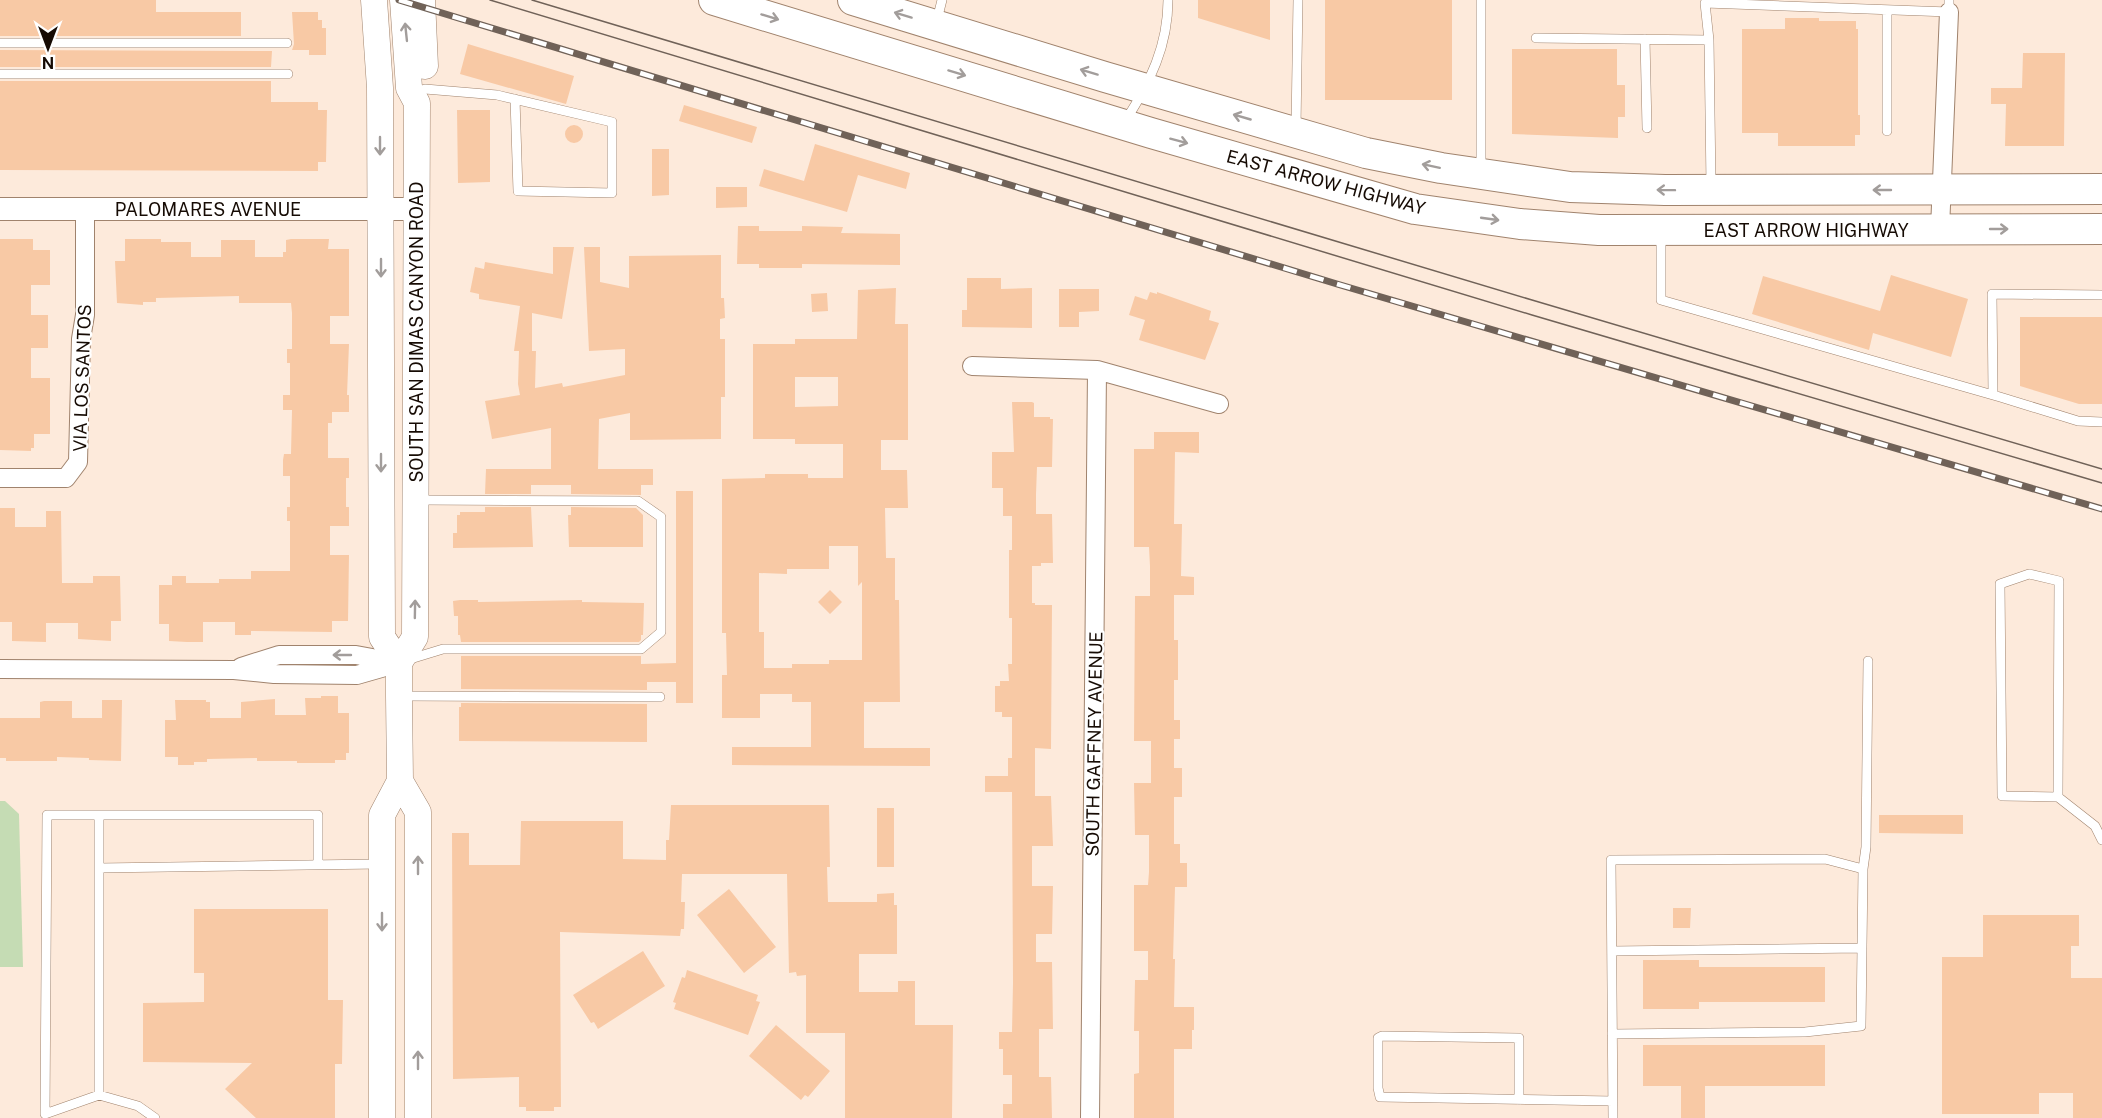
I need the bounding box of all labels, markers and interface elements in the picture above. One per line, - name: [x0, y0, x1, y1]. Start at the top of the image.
- one-way arrow: [894, 9, 913, 20]
- one-way arrow: [761, 12, 780, 23]
- north arrow: [18, 18, 78, 78]
- one-way arrow: [400, 22, 411, 42]
- text: N: [42, 53, 54, 72]
- one-way arrow: [1080, 66, 1099, 77]
- one-way arrow: [947, 68, 966, 79]
- one-way arrow: [1233, 111, 1252, 122]
- one-way arrow: [374, 136, 386, 156]
- one-way arrow: [1169, 136, 1188, 147]
- street label: EAST ARROW HIGHWAY: [1224, 145, 1428, 219]
- one-way arrow: [1421, 160, 1441, 171]
- street label: SOUTH SAN DIMAS CANYON ROAD: [406, 181, 427, 483]
- one-way arrow: [1656, 184, 1676, 196]
- one-way arrow: [1872, 184, 1892, 195]
- street label: PALOMARES AVENUE: [115, 199, 301, 220]
- one-way arrow: [1479, 214, 1499, 225]
- street label: EAST ARROW HIGHWAY: [1703, 220, 1909, 241]
- one-way arrow: [1988, 223, 2008, 235]
- one-way arrow: [375, 257, 387, 277]
- street label: VIA LOS SANTOS: [69, 304, 95, 452]
- one-way arrow: [376, 452, 387, 472]
- one-way arrow: [409, 599, 421, 619]
- street label: SOUTH GAFFNEY AVENUE: [1082, 631, 1106, 857]
- one-way arrow: [332, 649, 352, 661]
- one-way arrow: [412, 855, 424, 875]
- one-way arrow: [376, 912, 388, 932]
- one-way arrow: [412, 1050, 424, 1070]

